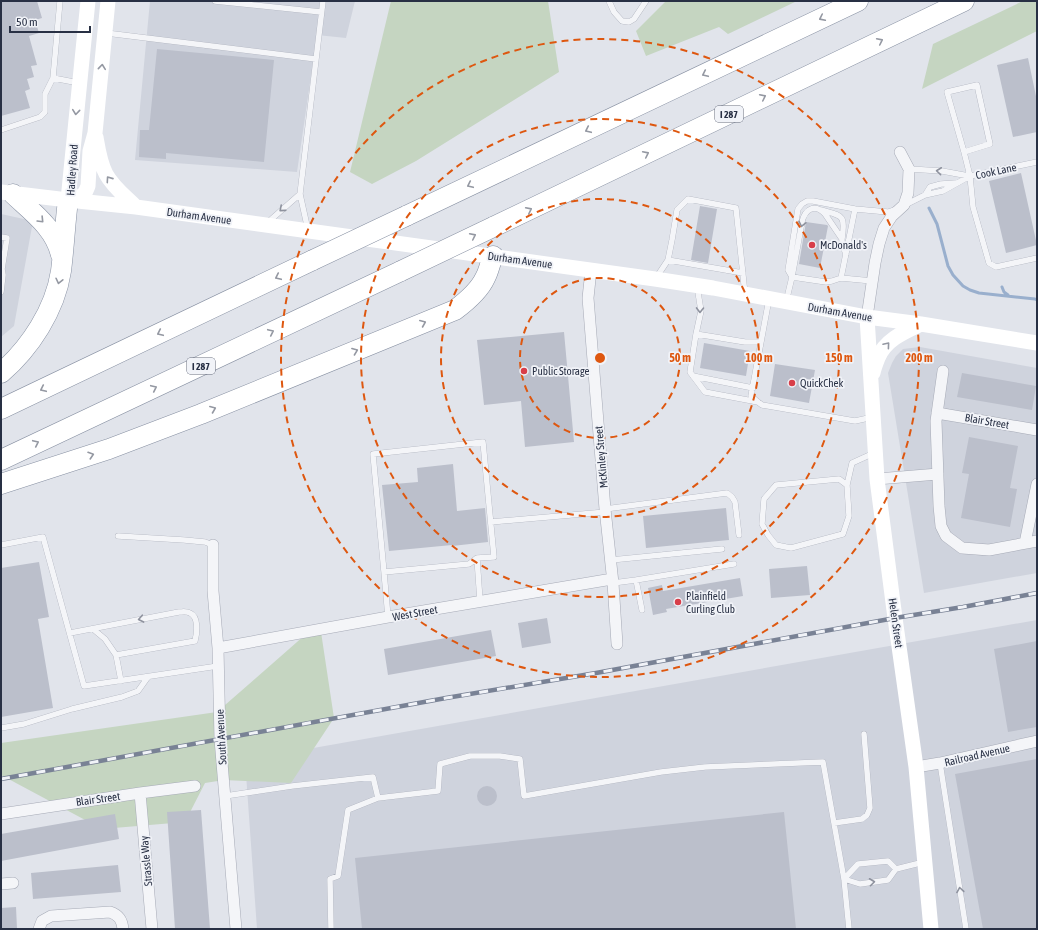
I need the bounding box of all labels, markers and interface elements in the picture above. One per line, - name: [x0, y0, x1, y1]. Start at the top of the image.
- scale bar: [10, 8, 90, 34]
- one-way arrow: [819, 13, 827, 21]
- text: 50 m: [16, 15, 38, 29]
- one-way arrow: [876, 38, 884, 46]
- one-way arrow: [97, 64, 106, 70]
- one-way arrow: [702, 69, 709, 77]
- one-way arrow: [759, 94, 766, 102]
- road number: I 287: [715, 106, 743, 122]
- one-way arrow: [72, 109, 81, 116]
- one-way arrow: [584, 125, 592, 133]
- street label: Hadley Road: [64, 144, 80, 196]
- one-way arrow: [641, 151, 649, 159]
- street label: Cook Lane: [975, 161, 1017, 181]
- one-way arrow: [936, 167, 942, 176]
- one-way arrow: [107, 176, 114, 183]
- one-way arrow: [467, 180, 475, 188]
- one-way arrow: [280, 205, 287, 212]
- street label: Durham Avenue: [166, 206, 232, 226]
- one-way arrow: [524, 207, 532, 215]
- one-way arrow: [37, 215, 44, 223]
- one-way arrow: [798, 221, 807, 227]
- one-way arrow: [469, 233, 477, 241]
- place label: McDonald's: [820, 239, 867, 251]
- marker: McDonald's: [807, 240, 817, 250]
- street label: Durham Avenue: [487, 250, 553, 270]
- one-way arrow: [274, 272, 282, 280]
- one-way arrow: [55, 278, 63, 284]
- street label: Durham Avenue: [807, 300, 873, 324]
- one-way arrow: [696, 307, 704, 313]
- one-way arrow: [419, 320, 426, 328]
- one-way arrow: [157, 328, 165, 336]
- one-way arrow: [267, 329, 275, 337]
- one-way arrow: [882, 342, 889, 350]
- one-way arrow: [352, 347, 359, 355]
- centre of rings: [593, 351, 607, 365]
- text: 50 m: [669, 351, 691, 365]
- text: 100 m: [745, 351, 773, 365]
- text: 150 m: [825, 351, 853, 365]
- text: 200 m: [905, 351, 933, 365]
- road number: I 287: [187, 358, 215, 374]
- place label: Public Storage: [532, 365, 589, 377]
- marker: Public Storage: [519, 366, 529, 376]
- place label: QuickChek: [800, 377, 843, 389]
- marker: QuickChek: [787, 378, 797, 388]
- one-way arrow: [40, 384, 47, 392]
- one-way arrow: [149, 385, 157, 393]
- one-way arrow: [209, 405, 216, 413]
- street label: Blair Street: [964, 411, 1010, 431]
- street label: McKinley Street: [592, 425, 610, 489]
- one-way arrow: [32, 440, 40, 448]
- one-way arrow: [88, 451, 95, 459]
- place label: Plainfield Curling Club: [686, 590, 735, 615]
- marker: Plainfield Curling Club: [673, 597, 683, 607]
- street label: Helen Street: [887, 597, 905, 649]
- street label: West Street: [392, 603, 438, 623]
- one-way arrow: [138, 615, 144, 623]
- street label: South Avenue: [214, 709, 228, 765]
- street label: Railroad Avenue: [943, 742, 1011, 768]
- street label: Blair Street: [75, 790, 121, 808]
- street label: Strassle Way: [138, 835, 154, 887]
- one-way arrow: [869, 878, 875, 887]
- one-way arrow: [956, 887, 965, 894]

